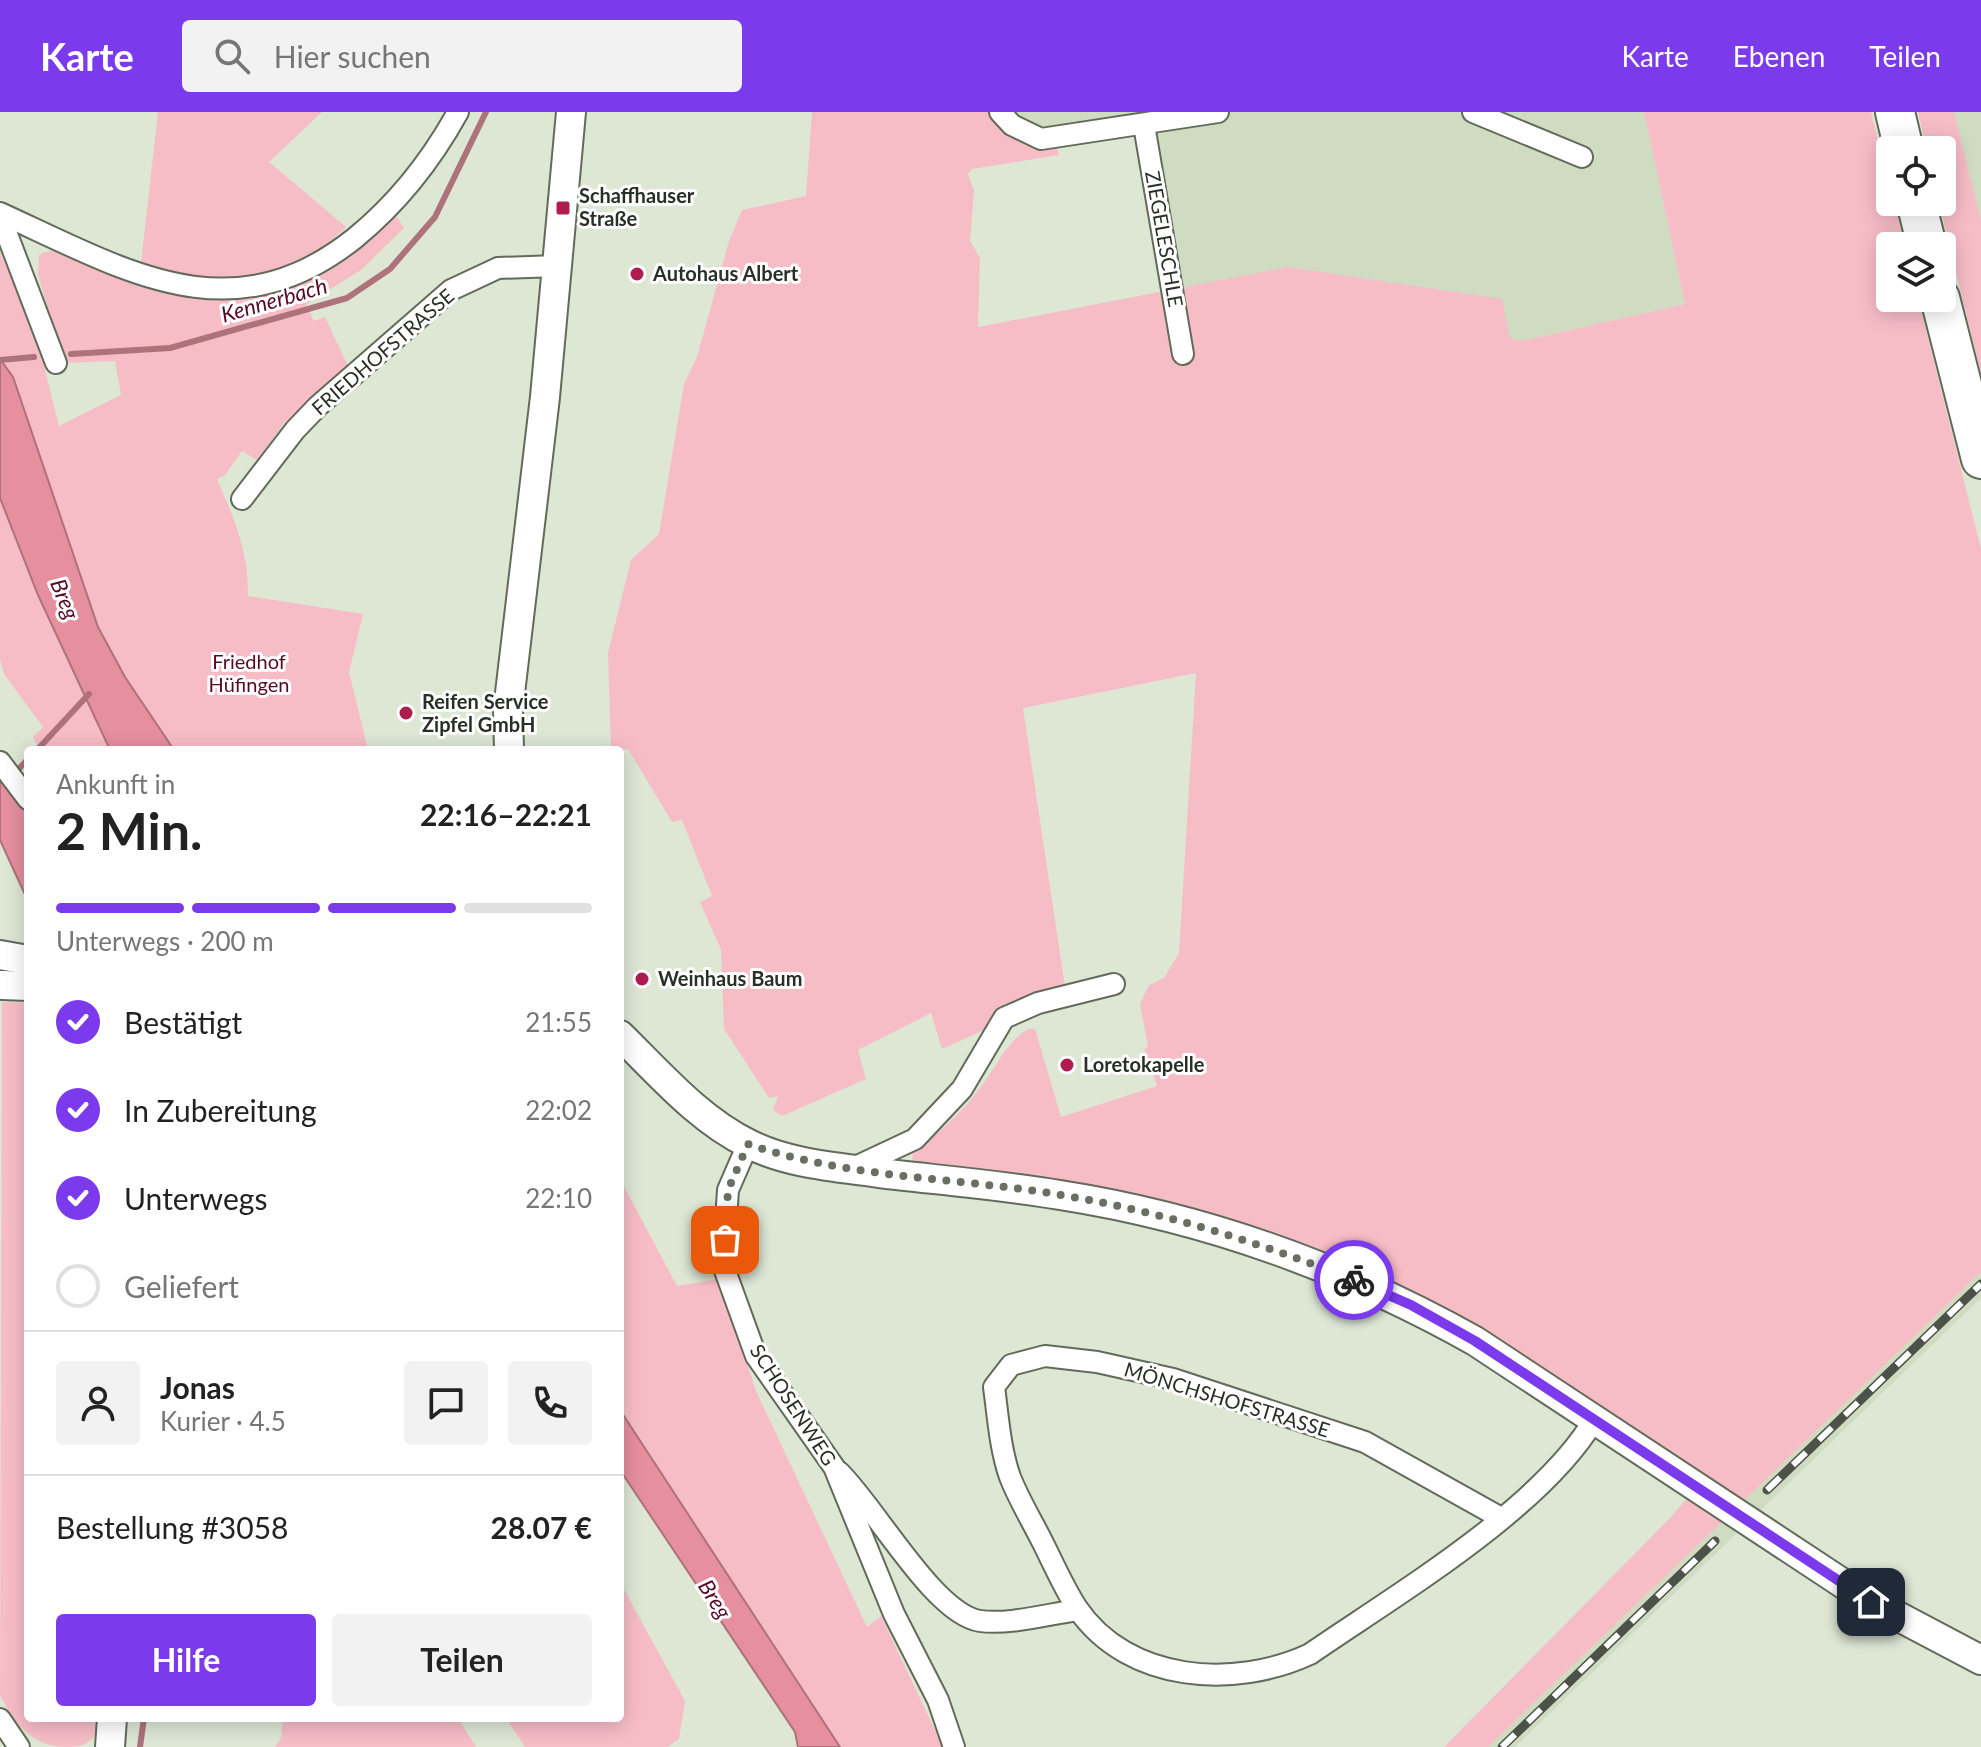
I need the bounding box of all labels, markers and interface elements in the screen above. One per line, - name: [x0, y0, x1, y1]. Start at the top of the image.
- search box: [182, 20, 742, 92]
- text: Karte: [40, 33, 134, 79]
- icon: search: [210, 34, 254, 78]
- text: Hier suchen: [274, 38, 431, 74]
- text: Karte: [1621, 39, 1689, 73]
- text: Ebenen: [1733, 39, 1825, 73]
- text: Teilen: [1869, 39, 1941, 73]
- map controls: [1876, 136, 1956, 312]
- button: locate: [1876, 136, 1956, 216]
- street label: ZIEGELESCHLE: [1141, 169, 1189, 309]
- place label: Schaffhauser Straße: [579, 183, 695, 230]
- marker: Schaffhauser Straße: [554, 199, 572, 217]
- button: layers: [1876, 232, 1956, 312]
- place label: Autohaus Albert: [652, 261, 799, 285]
- marker: Autohaus Albert: [628, 265, 646, 283]
- water label: Kennerbach: [218, 271, 330, 328]
- street label: FRIEDHOFSTRASSE: [306, 283, 458, 419]
- water label: Breg: [45, 575, 86, 623]
- park label: Friedhof Hüfingen: [209, 649, 289, 696]
- place label: Reifen Service Zipfel GmbH: [422, 689, 549, 736]
- marker: Reifen Service Zipfel GmbH: [397, 704, 415, 722]
- text: Ankunft in: [56, 768, 175, 800]
- text: 22:16–22:21: [420, 796, 592, 832]
- text: 2 Min.: [56, 799, 202, 861]
- text: Unterwegs · 200 m: [56, 925, 274, 957]
- place label: Weinhaus Baum: [658, 966, 802, 990]
- marker: Weinhaus Baum: [633, 970, 651, 988]
- icon: check: [56, 1000, 100, 1044]
- text: Bestätigt: [124, 1004, 242, 1040]
- text: 21:55: [525, 1006, 592, 1038]
- place label: Loretokapelle: [1083, 1052, 1205, 1076]
- marker: Loretokapelle: [1058, 1056, 1076, 1074]
- icon: check: [56, 1088, 100, 1132]
- text: In Zubereitung: [124, 1092, 317, 1128]
- text: 22:02: [525, 1094, 592, 1126]
- icon: check: [56, 1176, 100, 1220]
- text: Unterwegs: [124, 1180, 267, 1216]
- text: 22:10: [525, 1182, 592, 1214]
- pin: [691, 1206, 759, 1274]
- icon: bag: [703, 1218, 747, 1262]
- courier: [1314, 1240, 1394, 1320]
- icon: bike: [1332, 1258, 1376, 1302]
- text: Geliefert: [124, 1268, 239, 1304]
- street label: SCHOSENWEG: [746, 1339, 842, 1470]
- street label: MÖNCHSHOFSTRASSE: [1122, 1356, 1333, 1442]
- button: person: [56, 1361, 140, 1445]
- button: chat: [404, 1361, 488, 1445]
- button: phone: [508, 1361, 592, 1445]
- text: Jonas: [160, 1369, 235, 1405]
- text: Kurier · 4.5: [160, 1405, 286, 1437]
- text: Bestellung #3058: [56, 1509, 288, 1545]
- text: 28.07 €: [491, 1509, 592, 1545]
- pin: [1837, 1568, 1905, 1636]
- water label: Breg: [693, 1574, 738, 1624]
- icon: home: [1849, 1580, 1893, 1624]
- button: Hilfe: [56, 1614, 316, 1706]
- button: Teilen: [332, 1614, 592, 1706]

